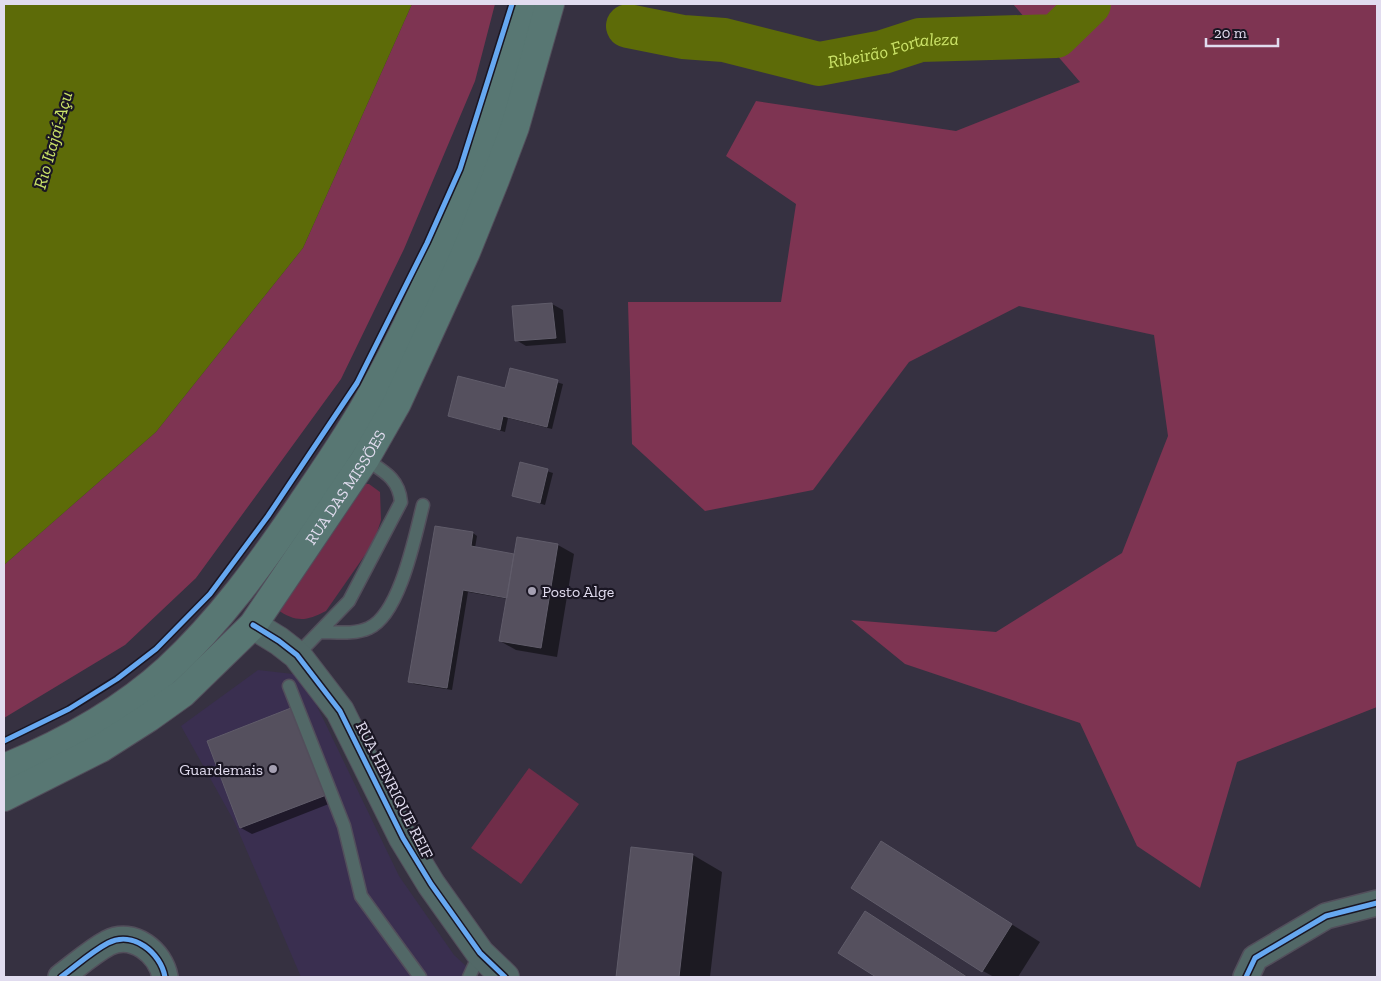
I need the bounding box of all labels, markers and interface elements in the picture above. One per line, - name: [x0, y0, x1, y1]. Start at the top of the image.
- scale bar: [1206, 15, 1278, 47]
- text: 20 m: [1214, 24, 1247, 42]
- water label: Ribeirão Fortaleza: [826, 28, 959, 73]
- water label: Rio Itajaí-Açu: [29, 89, 77, 191]
- street label: RUA DAS MISSÕES: [301, 427, 390, 548]
- place label: Posto Alge: [542, 582, 614, 601]
- marker: Posto Alge: [526, 585, 538, 597]
- street label: RUA HENRIQUE REIF: [352, 718, 437, 862]
- place label: Guardemais: [179, 760, 263, 779]
- marker: Guardemais: [267, 763, 279, 775]

